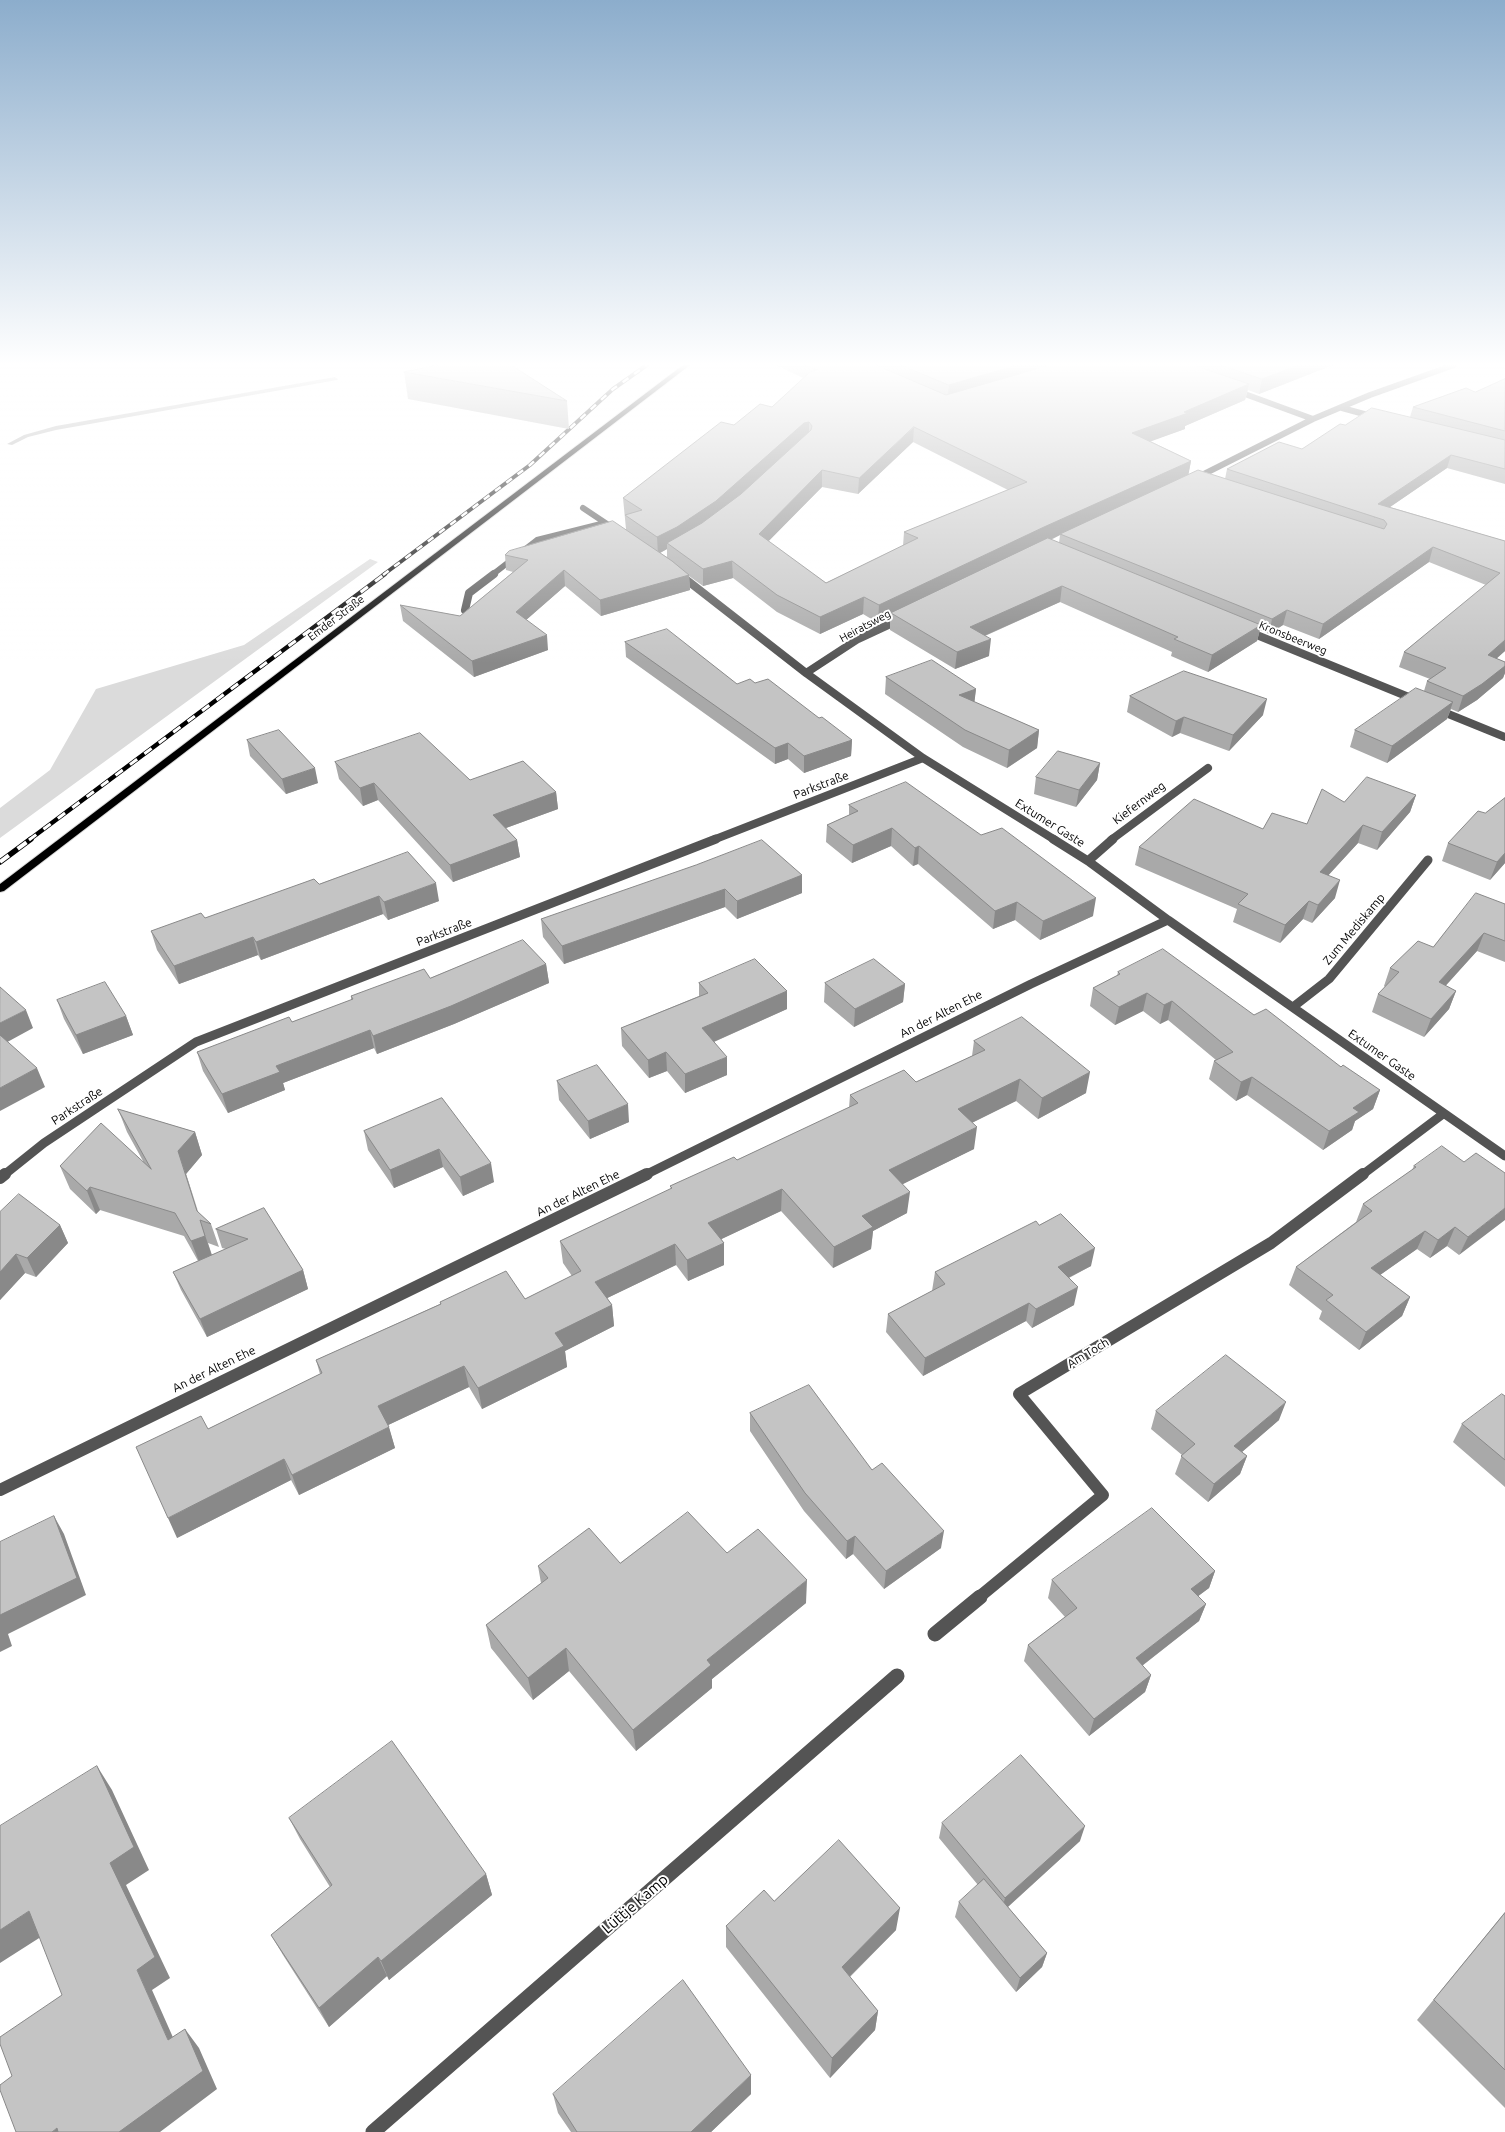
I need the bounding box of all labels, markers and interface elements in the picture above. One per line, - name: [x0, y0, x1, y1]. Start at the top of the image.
- street label: Emder Straße: [305, 592, 367, 644]
- street label: Heiratsweg: [837, 607, 893, 645]
- street label: Kronsbeerweg: [1257, 618, 1329, 658]
- street label: Parkstraße: [791, 768, 851, 802]
- street label: Kiefernweg: [1110, 778, 1168, 828]
- street label: Extumer Gaste: [1013, 796, 1087, 850]
- street label: Zum Mediskamp: [1320, 890, 1388, 968]
- street label: Parkstraße: [414, 915, 474, 949]
- street label: An der Alten Ehe: [897, 987, 985, 1041]
- street label: Extumer Gaste: [1345, 1026, 1419, 1084]
- street label: Parkstraße: [49, 1084, 105, 1128]
- street label: An der Alten Ehe: [534, 1167, 622, 1219]
- street label: Am Toch: [1064, 1335, 1112, 1371]
- street label: An der Alten Ehe: [170, 1343, 258, 1395]
- street label: Lüttje Kamp: [598, 1870, 672, 1938]

